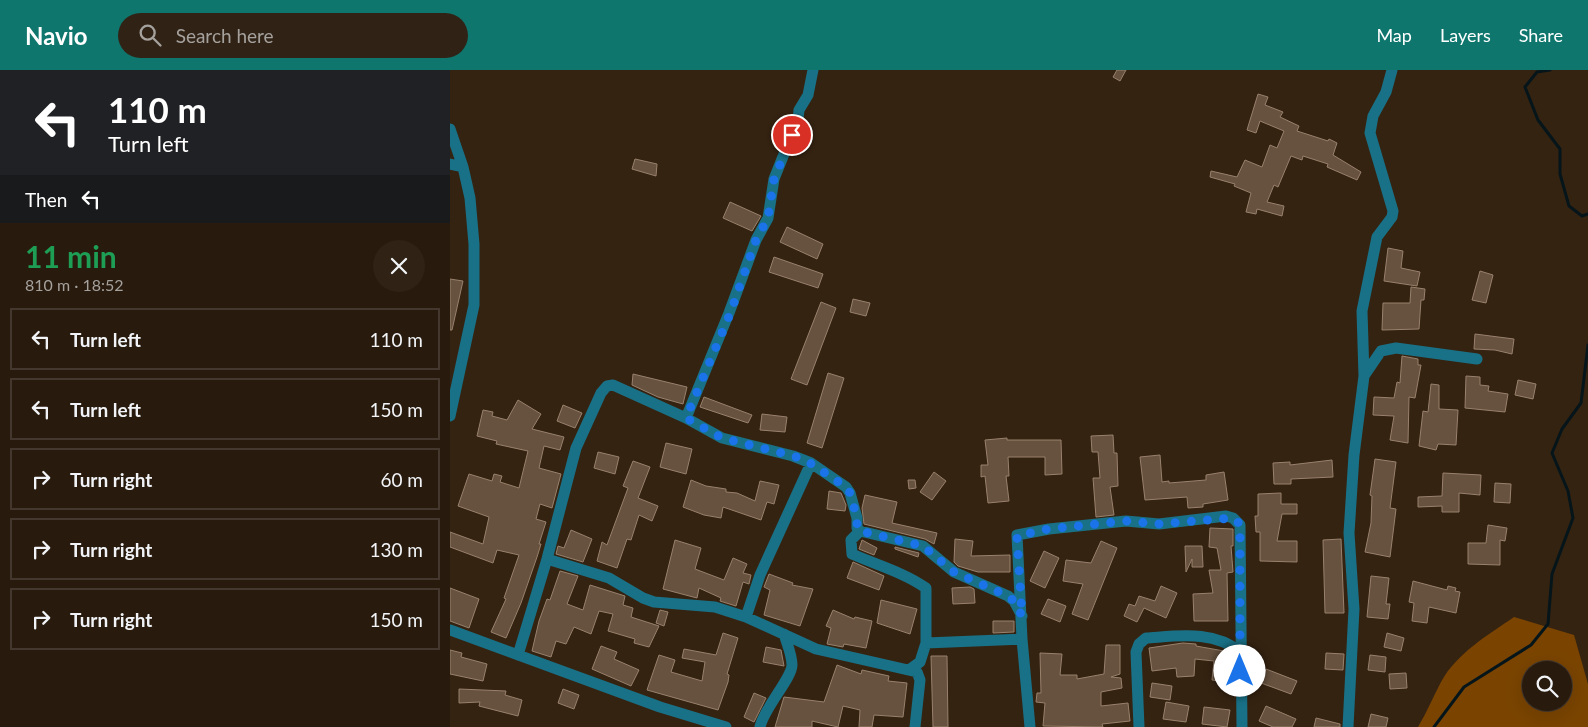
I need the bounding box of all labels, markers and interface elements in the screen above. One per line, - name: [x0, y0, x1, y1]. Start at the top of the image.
- search box: [118, 13, 468, 58]
- text: Navio: [25, 21, 88, 50]
- icon: search: [136, 21, 164, 49]
- text: Search here: [176, 24, 274, 47]
- text: Map: [1376, 24, 1412, 46]
- text: Layers: [1440, 24, 1491, 46]
- text: Share: [1519, 24, 1563, 46]
- text: 110 m: [108, 88, 207, 130]
- icon: left: [25, 90, 90, 155]
- pin: [771, 114, 813, 156]
- icon: arrive: [778, 121, 806, 149]
- text: Turn left: [108, 130, 189, 157]
- icon: left: [77, 185, 105, 213]
- text: Then: [25, 188, 67, 211]
- text: 11 min: [25, 238, 117, 274]
- button: close: [373, 240, 425, 292]
- text: 810 m · 18:52: [25, 275, 124, 294]
- icon: left: [27, 325, 55, 353]
- text: Turn left: [70, 328, 141, 351]
- text: 110 m: [369, 328, 423, 351]
- icon: left: [27, 395, 55, 423]
- text: Turn left: [70, 398, 141, 421]
- text: 150 m: [369, 398, 423, 421]
- icon: right: [27, 465, 55, 493]
- text: Turn right: [70, 468, 152, 491]
- text: 60 m: [380, 468, 423, 491]
- icon: right: [27, 535, 55, 563]
- text: Turn right: [70, 538, 152, 561]
- text: 130 m: [369, 538, 423, 561]
- icon: right: [27, 605, 55, 633]
- text: Turn right: [70, 608, 152, 631]
- text: 150 m: [369, 608, 423, 631]
- position arrow: [1213, 644, 1265, 696]
- map controls: [1522, 661, 1572, 711]
- button: search: [1522, 661, 1572, 711]

